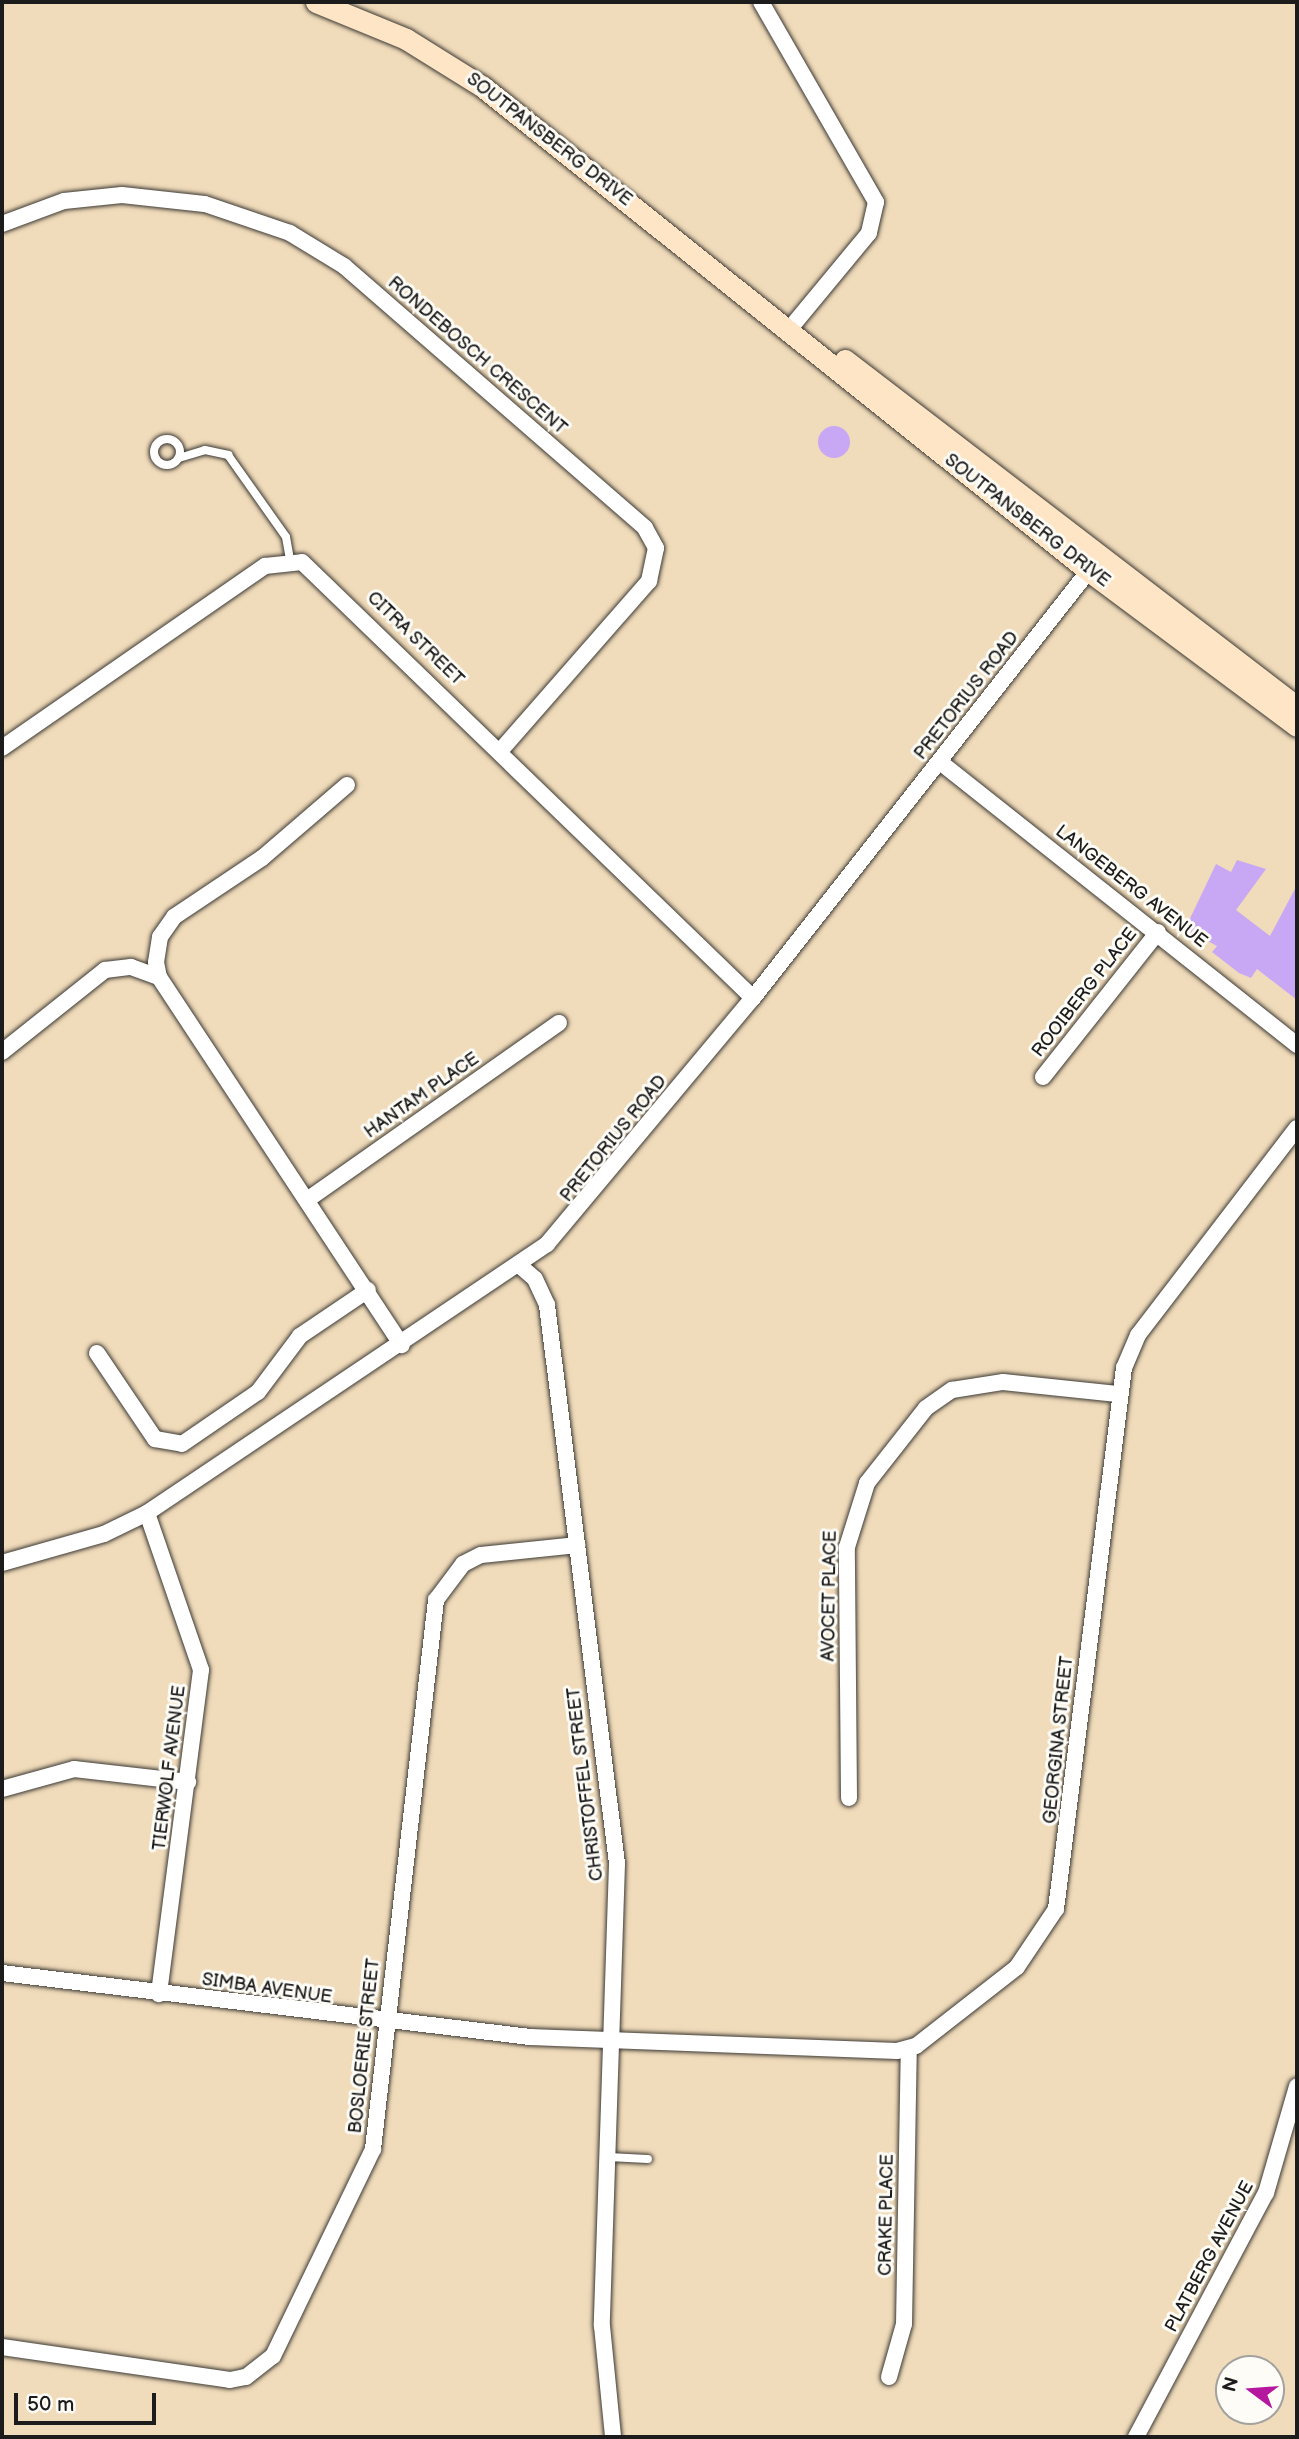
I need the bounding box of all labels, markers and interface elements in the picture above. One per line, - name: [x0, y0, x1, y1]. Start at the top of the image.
- street label: SOUTPANSBERG DRIVE: [462, 69, 636, 211]
- street label: RONDEBOSCH CRESCENT: [383, 272, 571, 440]
- street label: SOUTPANSBERG DRIVE: [940, 450, 1114, 592]
- street label: CITRA STREET: [362, 587, 468, 691]
- street label: PRETORIUS ROAD: [910, 628, 1024, 764]
- street label: LANGEBERG AVENUE: [1051, 821, 1211, 953]
- street label: ROOIBERG PLACE: [1028, 924, 1142, 1062]
- street label: HANTAM PLACE: [361, 1048, 483, 1144]
- street label: PRETORIUS ROAD: [556, 1071, 672, 1207]
- street label: AVOCET PLACE: [818, 1530, 842, 1662]
- street label: GEORGINA STREET: [1039, 1655, 1079, 1825]
- street label: TIERWOLF AVENUE: [149, 1684, 191, 1852]
- street label: CHRISTOFFEL STREET: [563, 1686, 609, 1882]
- street label: BOSLOERIE STREET: [345, 1957, 385, 2135]
- street label: SIMBA AVENUE: [201, 1969, 333, 2009]
- street label: CRAKE PLACE: [875, 2154, 899, 2276]
- street label: PLATBERG AVENUE: [1161, 2178, 1259, 2336]
- north arrow: [1215, 2355, 1285, 2425]
- text: N: [1218, 2375, 1244, 2395]
- scale bar: [18, 2380, 159, 2424]
- text: 50 m: [27, 2392, 74, 2417]

